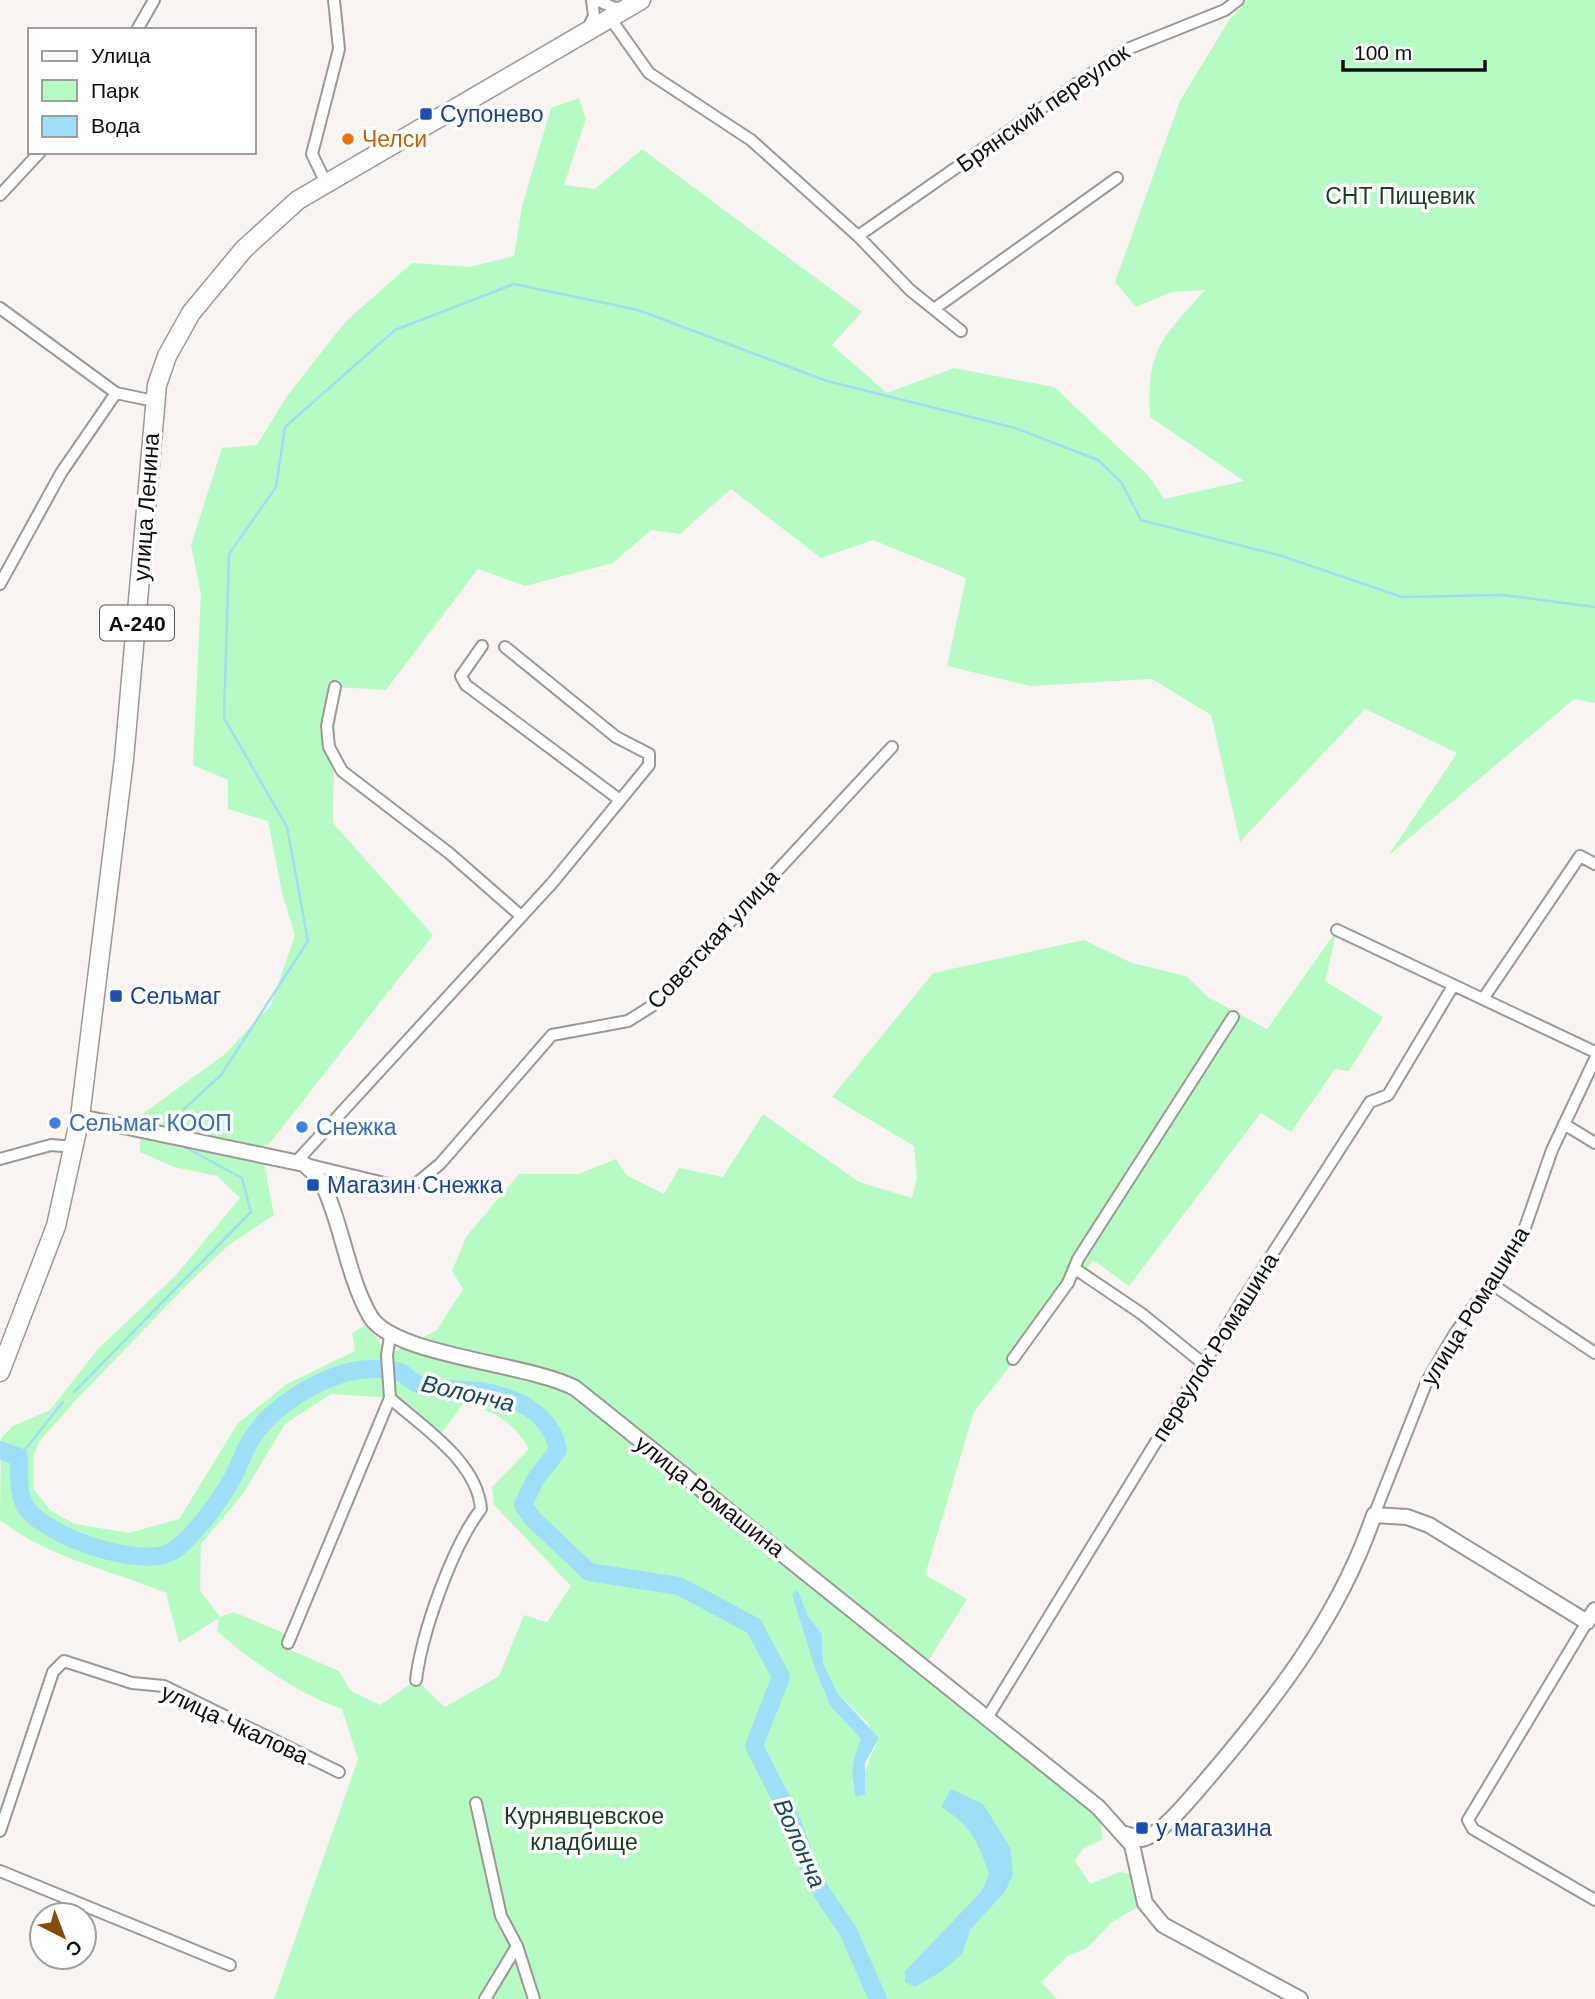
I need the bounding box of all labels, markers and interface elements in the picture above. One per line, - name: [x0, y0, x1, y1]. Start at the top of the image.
- legend: [28, 28, 256, 154]
- scale bar: [1343, 28, 1485, 72]
- street label: Брянский переулок: [952, 38, 1135, 177]
- text: 100 m: [1354, 41, 1412, 64]
- text: Улица: [91, 44, 151, 67]
- text: Парк: [91, 79, 139, 102]
- place label: Супонево: [440, 101, 544, 127]
- marker: Супонево: [418, 106, 434, 122]
- text: Вода: [91, 114, 140, 137]
- place label: Челси: [362, 126, 427, 152]
- marker: Челси: [340, 131, 356, 147]
- park label: СНТ Пищевик: [1325, 183, 1476, 209]
- street label: улица Ленина: [128, 432, 164, 582]
- road number: А-240: [100, 606, 174, 640]
- street label: Советская улица: [642, 864, 784, 1014]
- place label: Сельмаг: [130, 983, 221, 1009]
- marker: Сельмаг: [108, 988, 124, 1004]
- place label: Сельмаг КООП: [69, 1110, 232, 1136]
- place label: Снежка: [316, 1114, 397, 1140]
- marker: Сельмаг КООП: [47, 1115, 63, 1131]
- marker: Снежка: [294, 1119, 310, 1135]
- place label: Магазин Снежка: [327, 1172, 503, 1198]
- marker: Магазин Снежка: [305, 1177, 321, 1193]
- street label: улица Ромашина: [1416, 1222, 1534, 1390]
- street label: переулок Ромашина: [1146, 1248, 1284, 1446]
- water label: Волонча: [419, 1369, 517, 1417]
- street label: улица Ромашина: [630, 1430, 790, 1562]
- street label: улица Чкалова: [157, 1679, 313, 1770]
- water label: Волонча: [768, 1794, 832, 1892]
- park label: Курнявцевское кладбище: [504, 1803, 664, 1855]
- place label: у магазина: [1156, 1815, 1272, 1841]
- marker: у магазина: [1134, 1820, 1150, 1836]
- north arrow: [28, 1901, 98, 1971]
- text: С: [62, 1936, 86, 1961]

